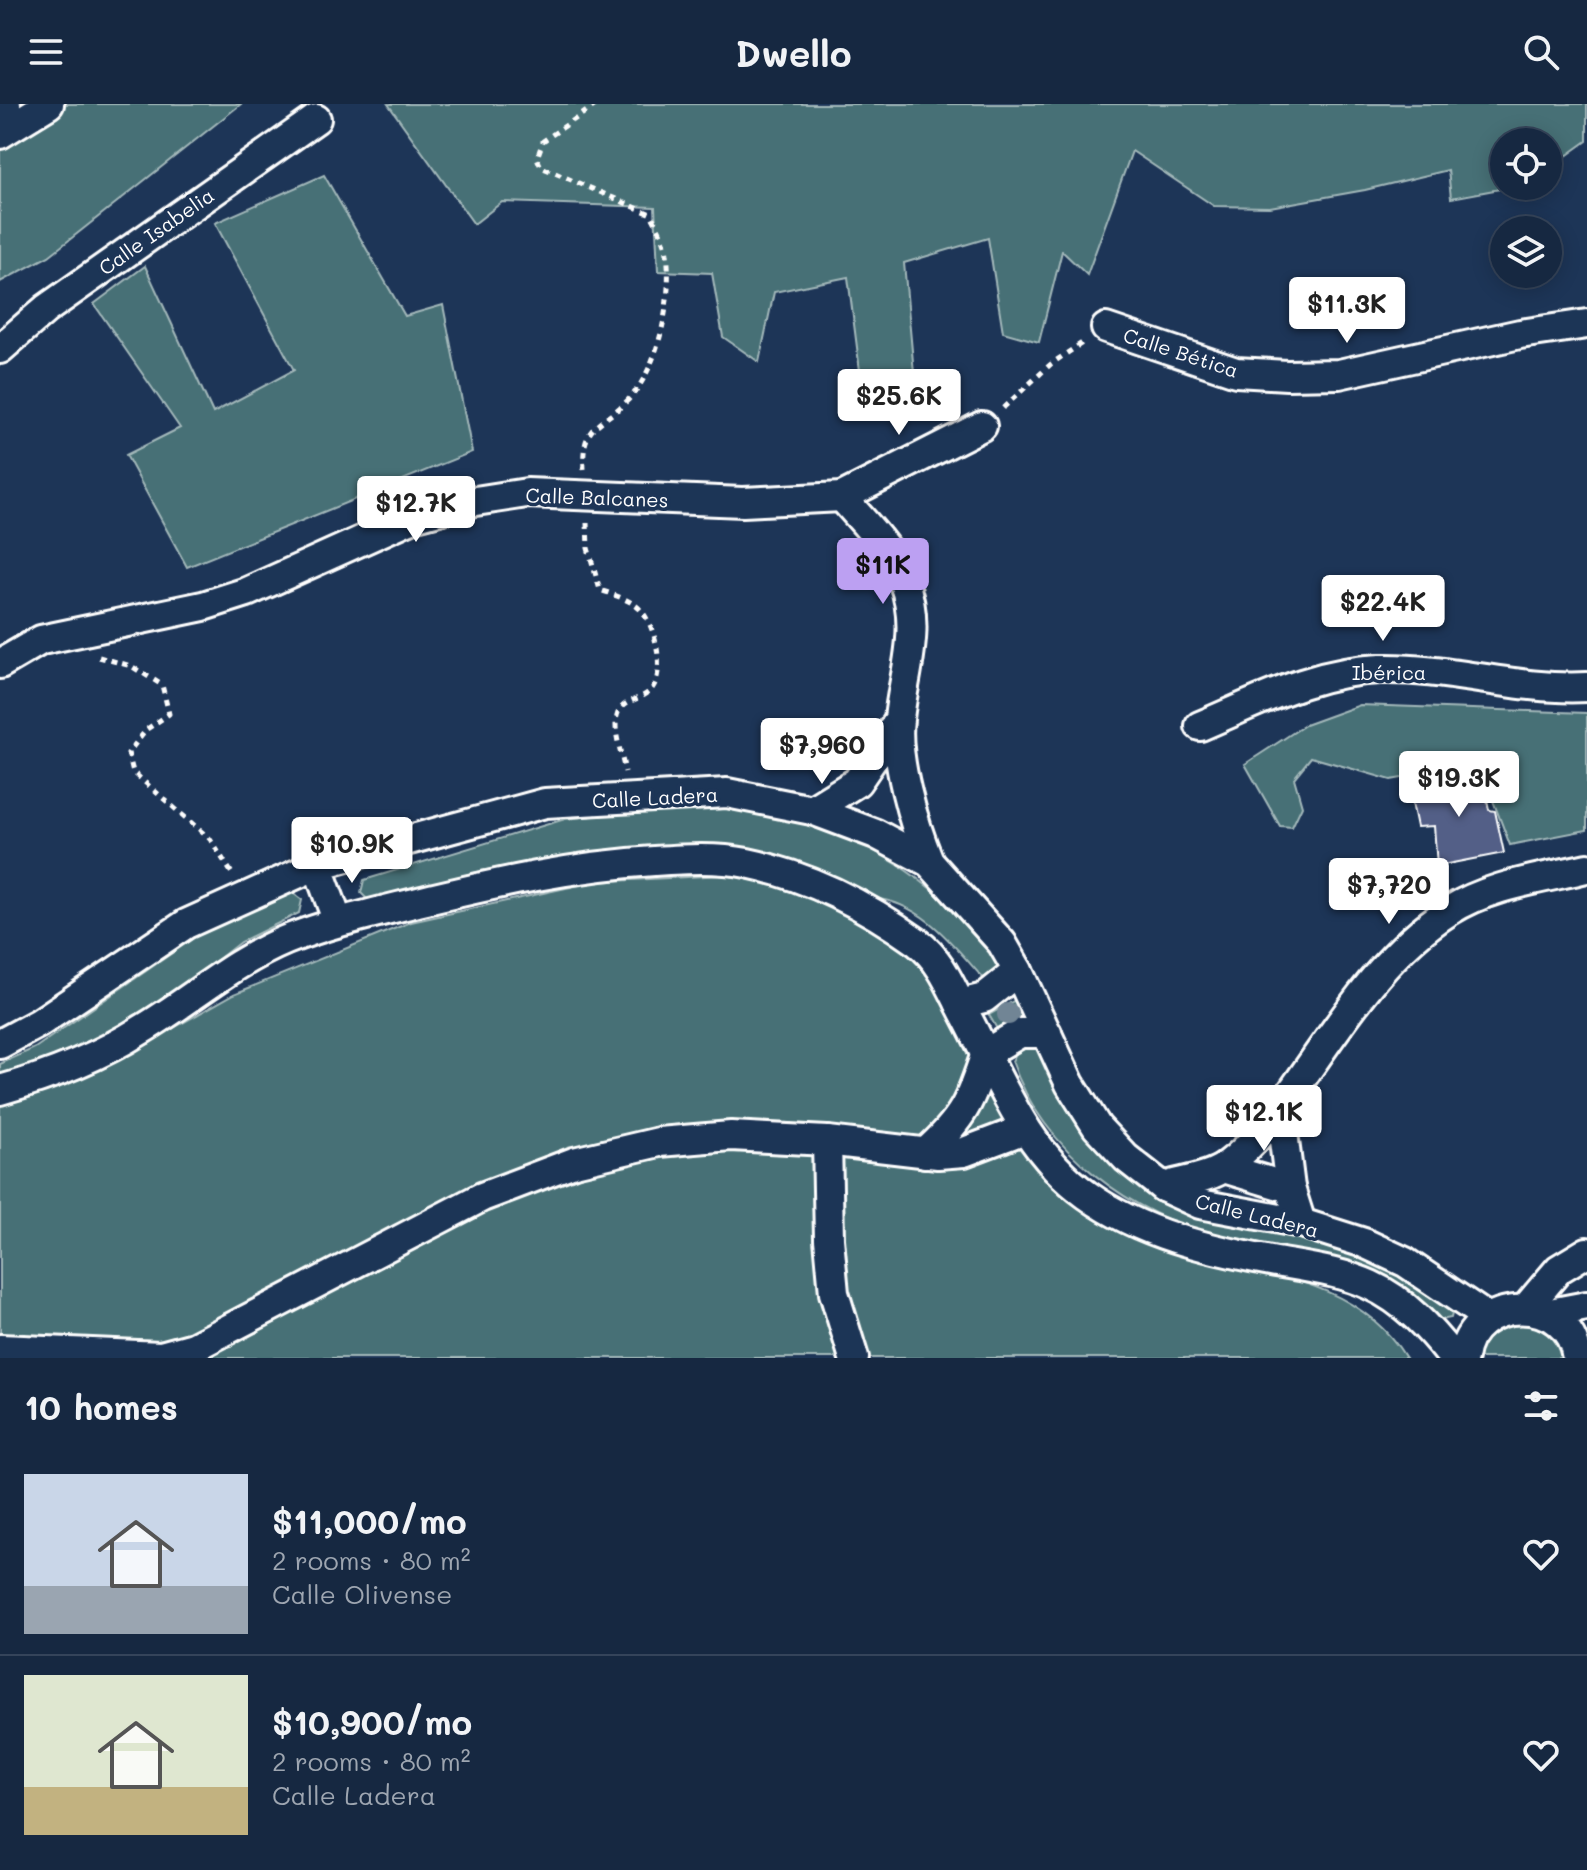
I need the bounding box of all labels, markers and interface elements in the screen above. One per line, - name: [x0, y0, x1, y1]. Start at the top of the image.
- text: Dwello: [735, 29, 852, 76]
- icon: menu: [24, 30, 68, 74]
- icon: search: [1519, 30, 1563, 74]
- map controls: [1490, 128, 1562, 288]
- button: locate: [1490, 128, 1562, 200]
- street label: Calle Isabelia: [93, 182, 219, 280]
- button: layers: [1490, 216, 1562, 288]
- pin: $11.3K: [1282, 277, 1412, 345]
- text: $11.3K: [1307, 286, 1387, 320]
- street label: Calle Bética: [1120, 321, 1242, 383]
- pin: $25.6K: [834, 369, 964, 437]
- text: $25.6K: [856, 378, 942, 412]
- pin: $12.7K: [351, 476, 481, 544]
- street label: Calle Balcanes: [525, 482, 669, 512]
- text: $12.7K: [375, 485, 457, 519]
- pin: $11K: [836, 538, 930, 606]
- text: $11K: [855, 547, 911, 581]
- pin: $22.4K: [1318, 575, 1448, 643]
- text: $22.4K: [1340, 584, 1426, 618]
- street label: Ibérica: [1352, 659, 1426, 685]
- pin: $7,960: [757, 718, 887, 786]
- text: $7,960: [779, 727, 865, 761]
- pin: $19.3K: [1394, 751, 1524, 819]
- text: $19.3K: [1417, 760, 1501, 794]
- street label: Calle Ladera: [591, 781, 719, 813]
- pin: $10.9K: [287, 817, 417, 885]
- text: $10.9K: [309, 826, 395, 860]
- pin: $7,720: [1324, 858, 1454, 926]
- text: $7,720: [1347, 867, 1431, 901]
- pin: $12.1K: [1199, 1085, 1329, 1153]
- text: $12.1K: [1225, 1094, 1303, 1128]
- street label: Calle Ladera: [1193, 1187, 1321, 1243]
- text: 10 homes: [24, 1384, 178, 1429]
- icon: filters: [1519, 1384, 1563, 1428]
- text: $11,000/mo: [272, 1498, 467, 1543]
- icon: home: [88, 1506, 184, 1602]
- icon: heart: [1519, 1532, 1563, 1576]
- text: 2 rooms · 80 m²: [272, 1543, 471, 1577]
- text: Calle Olivense: [272, 1577, 452, 1611]
- text: $10,900/mo: [272, 1699, 472, 1744]
- icon: home: [88, 1707, 184, 1803]
- icon: heart: [1519, 1733, 1563, 1777]
- text: 2 rooms · 80 m²: [272, 1744, 471, 1778]
- text: Calle Ladera: [272, 1778, 436, 1812]

